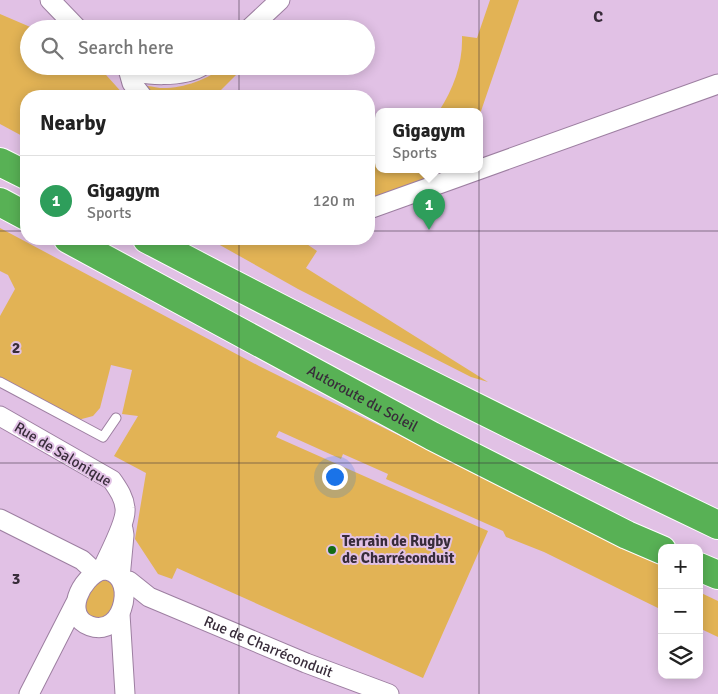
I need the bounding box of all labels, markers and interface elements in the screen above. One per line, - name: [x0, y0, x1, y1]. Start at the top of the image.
- text: C: [593, 7, 603, 27]
- search box: [20, 20, 375, 75]
- icon: search: [38, 34, 66, 62]
- text: Search here: [78, 36, 174, 60]
- popup: [375, 108, 483, 173]
- text: Nearby: [40, 110, 106, 136]
- text: Gigagym: [393, 119, 465, 143]
- text: Sports: [393, 143, 437, 163]
- text: Gigagym: [87, 179, 160, 203]
- pin: 1: [413, 189, 445, 230]
- text: 1: [52, 191, 60, 211]
- text: 120 m: [313, 191, 355, 211]
- text: Sports: [87, 203, 132, 223]
- text: 2: [12, 338, 20, 358]
- street label: Autoroute du Soleil: [304, 361, 421, 436]
- street label: Rue de Salonique: [11, 418, 115, 490]
- your location: [322, 464, 348, 490]
- place label: Terrain de Rugby de Charréconduit: [342, 532, 455, 567]
- marker: Terrain de Rugby de Charréconduit: [326, 544, 338, 556]
- map controls: [658, 544, 703, 679]
- button: +: [658, 544, 703, 589]
- text: 3: [12, 569, 20, 589]
- button: −: [658, 589, 703, 634]
- street label: Rue de Charréconduit: [201, 612, 335, 681]
- button: layers: [658, 634, 703, 679]

